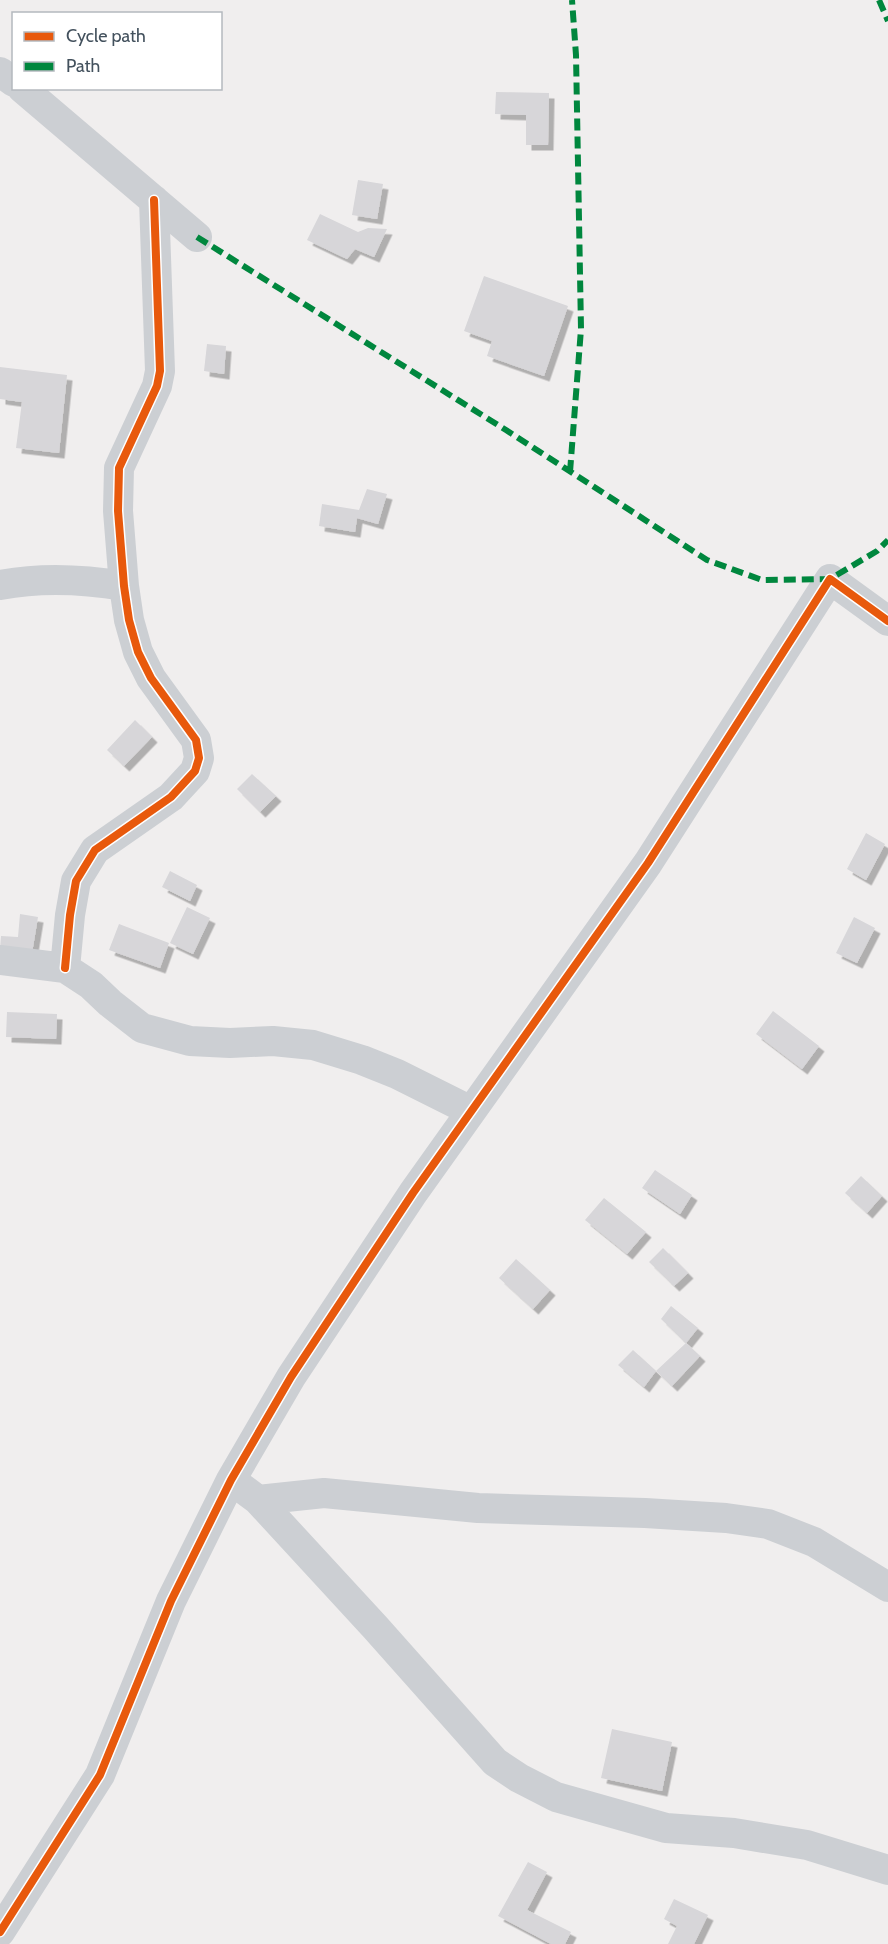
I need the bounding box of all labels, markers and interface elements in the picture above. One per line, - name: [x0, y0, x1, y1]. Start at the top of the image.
- legend: [12, 12, 222, 90]
- text: Cycle path: [66, 25, 146, 47]
- text: Path: [66, 55, 100, 77]

